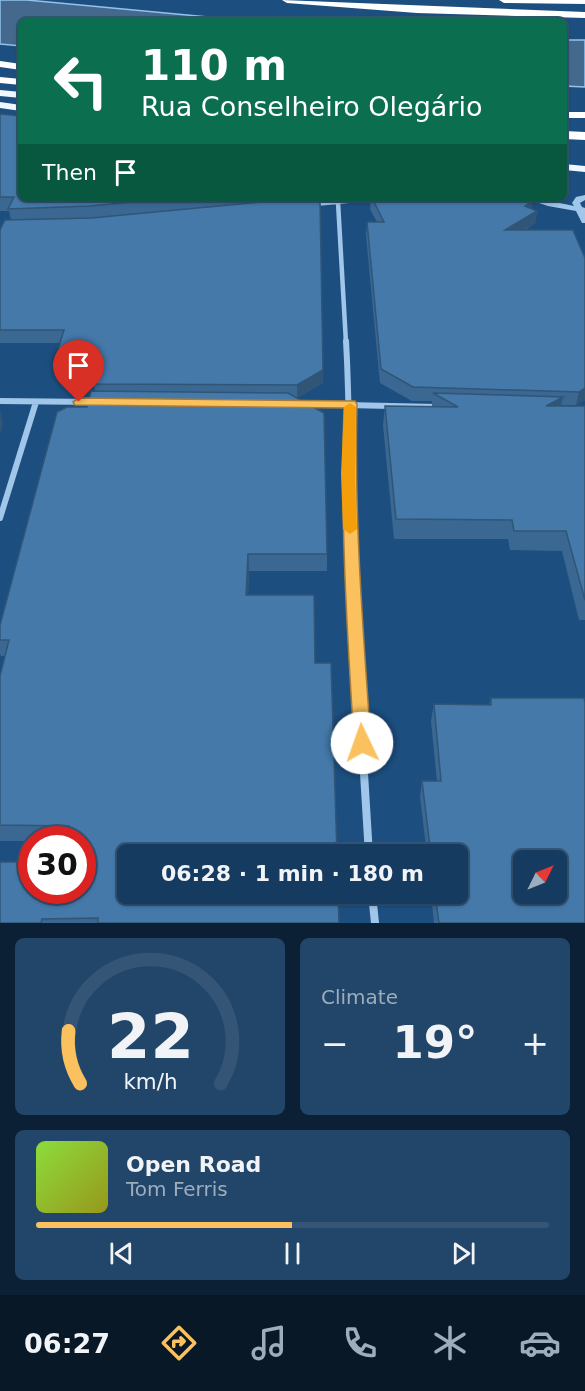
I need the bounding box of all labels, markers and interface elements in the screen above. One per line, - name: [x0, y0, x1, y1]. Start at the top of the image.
- text: 110 m: [141, 41, 287, 90]
- icon: left: [42, 42, 120, 120]
- text: Rua Conselheiro Olegário: [141, 91, 482, 122]
- icon: arrive: [109, 156, 142, 189]
- text: Then: [42, 160, 97, 185]
- pin: [53, 340, 104, 402]
- icon: arrive: [62, 349, 95, 382]
- position arrow: [330, 711, 394, 775]
- speed limit sign: 30: [18, 826, 96, 904]
- north arrow: [513, 850, 567, 904]
- map controls: [513, 850, 567, 904]
- text: 06:28 · 1 min · 180 m: [161, 861, 424, 886]
- text: Climate: [321, 985, 398, 1009]
- text: 22: [107, 1000, 193, 1073]
- text: 19°: [392, 1016, 478, 1069]
- text: −: [321, 1024, 349, 1063]
- text: +: [521, 1024, 549, 1063]
- text: km/h: [123, 1069, 177, 1094]
- text: Open Road: [126, 1152, 261, 1177]
- text: Tom Ferris: [126, 1177, 228, 1201]
- icon: previous: [105, 1237, 138, 1270]
- icon: pause: [276, 1237, 309, 1270]
- icon: next: [447, 1237, 480, 1270]
- icon: directions: [158, 1322, 200, 1364]
- icon: music: [248, 1322, 290, 1364]
- icon: phone: [339, 1322, 381, 1364]
- icon: climate: [429, 1322, 471, 1364]
- icon: car: [519, 1322, 561, 1364]
- text: 06:27: [24, 1328, 110, 1359]

